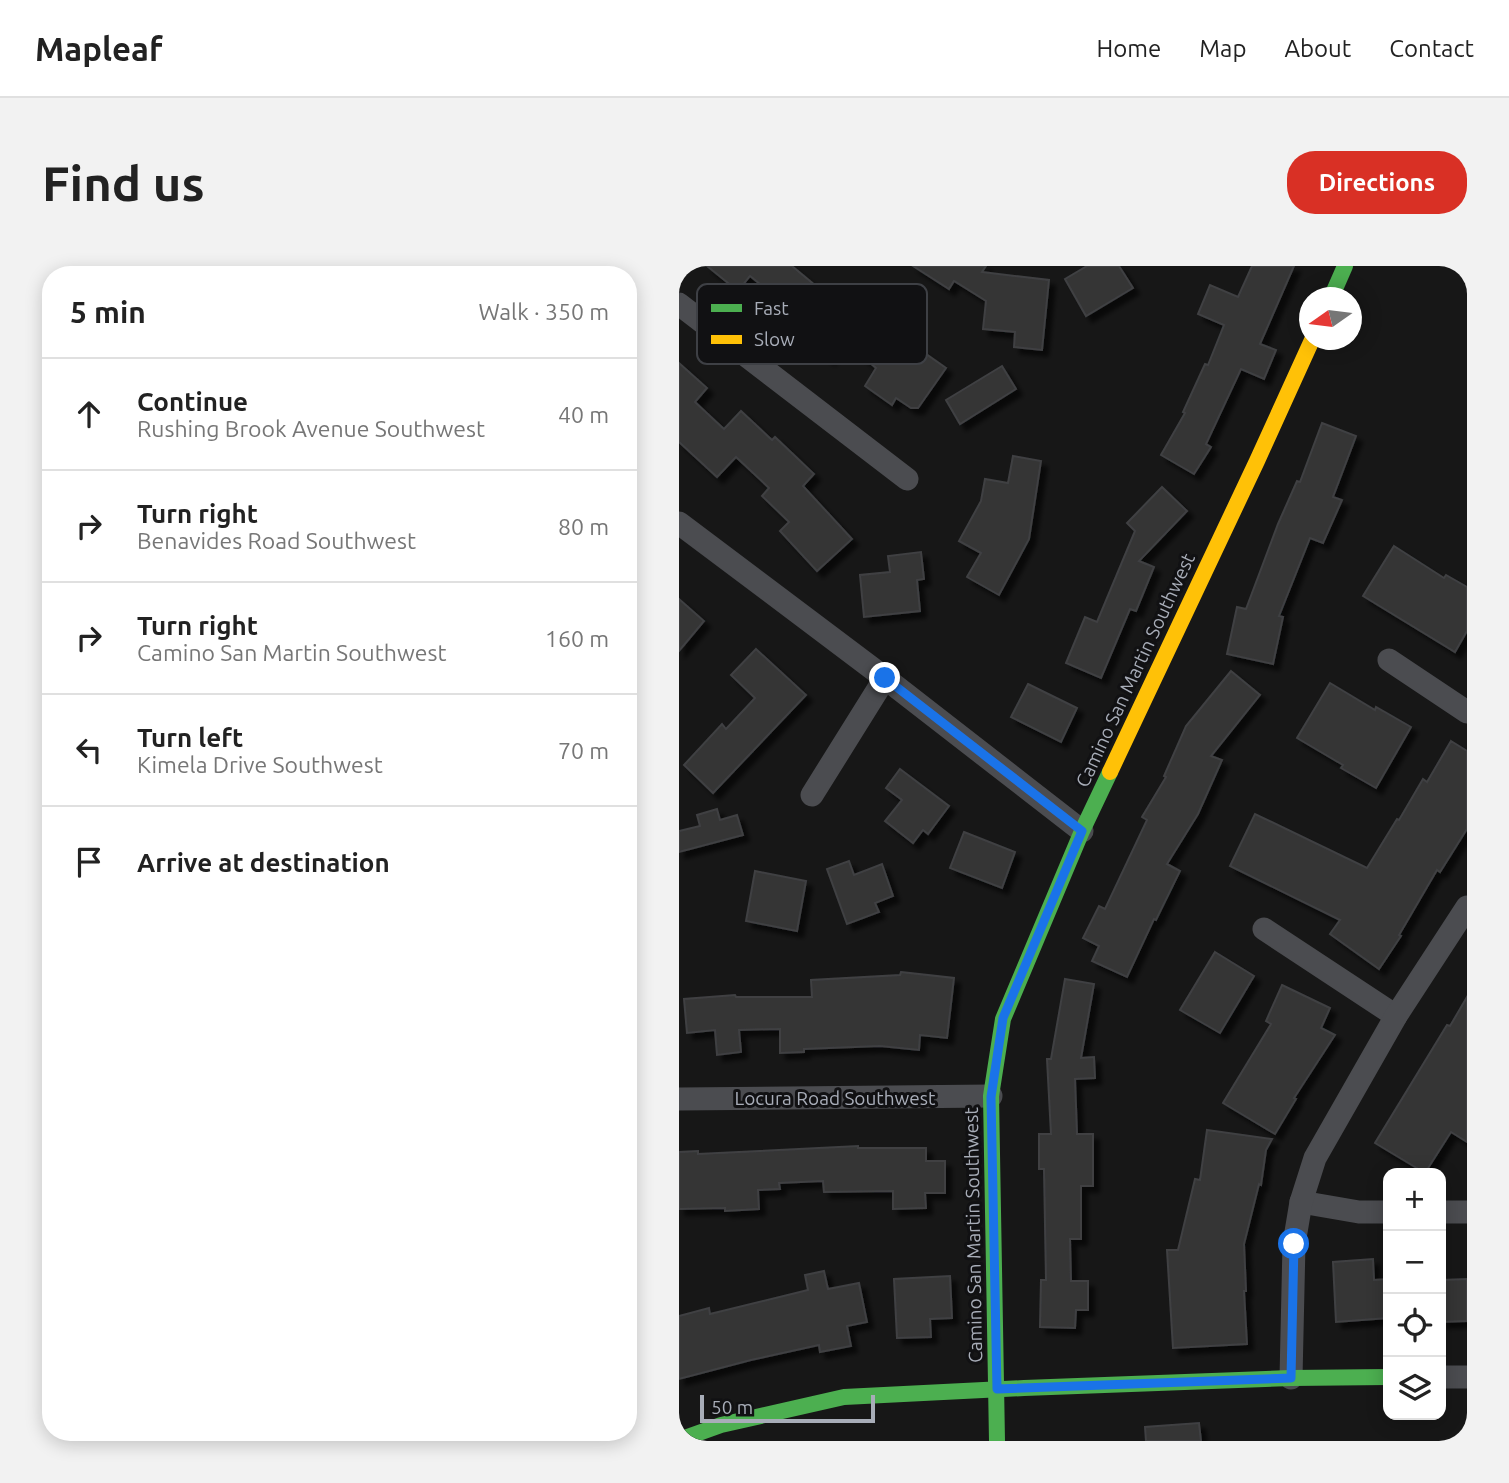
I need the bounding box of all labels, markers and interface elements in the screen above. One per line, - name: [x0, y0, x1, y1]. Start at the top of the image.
- text: Mapleaf: [35, 30, 163, 67]
- text: Home: [1096, 35, 1161, 62]
- text: Map: [1199, 35, 1246, 62]
- text: About: [1284, 35, 1351, 62]
- text: Contact: [1389, 35, 1474, 62]
- button: Directions: [1287, 151, 1467, 214]
- text: Find us: [42, 155, 205, 210]
- legend: [697, 284, 927, 364]
- north arrow: [1299, 287, 1362, 350]
- text: 5 min: [70, 295, 146, 329]
- text: Fast: [754, 297, 789, 319]
- text: Walk · 350 m: [478, 299, 609, 324]
- text: Slow: [754, 328, 795, 350]
- text: Continue: [137, 387, 248, 416]
- icon: ahead: [70, 395, 108, 433]
- text: 40 m: [558, 402, 609, 427]
- text: Rushing Brook Avenue Southwest: [137, 416, 485, 441]
- text: Turn right: [137, 499, 258, 528]
- icon: right: [70, 507, 108, 545]
- text: 80 m: [558, 514, 609, 539]
- text: Benavides Road Southwest: [137, 528, 416, 553]
- street label: Camino San Martin Southwest: [1071, 549, 1199, 790]
- text: Turn right: [137, 611, 258, 640]
- icon: right: [70, 619, 108, 657]
- text: 160 m: [545, 626, 609, 651]
- text: Camino San Martin Southwest: [137, 640, 446, 665]
- route end: [869, 662, 900, 693]
- text: Turn left: [137, 723, 243, 752]
- icon: left: [70, 731, 108, 769]
- text: 70 m: [558, 738, 609, 763]
- text: Kimela Drive Southwest: [137, 752, 383, 777]
- icon: arrive: [70, 843, 108, 881]
- text: Arrive at destination: [137, 848, 390, 877]
- street label: Locura Road Southwest: [734, 1087, 936, 1109]
- street label: Camino San Martin Southwest: [960, 1106, 986, 1363]
- map controls: [1383, 1168, 1446, 1420]
- button: +: [1383, 1168, 1446, 1231]
- route start: [1278, 1228, 1309, 1259]
- button: −: [1383, 1231, 1446, 1294]
- button: locate: [1383, 1294, 1446, 1357]
- button: layers: [1383, 1357, 1446, 1420]
- scale bar: [700, 1392, 875, 1424]
- text: 50 m: [711, 1396, 753, 1418]

